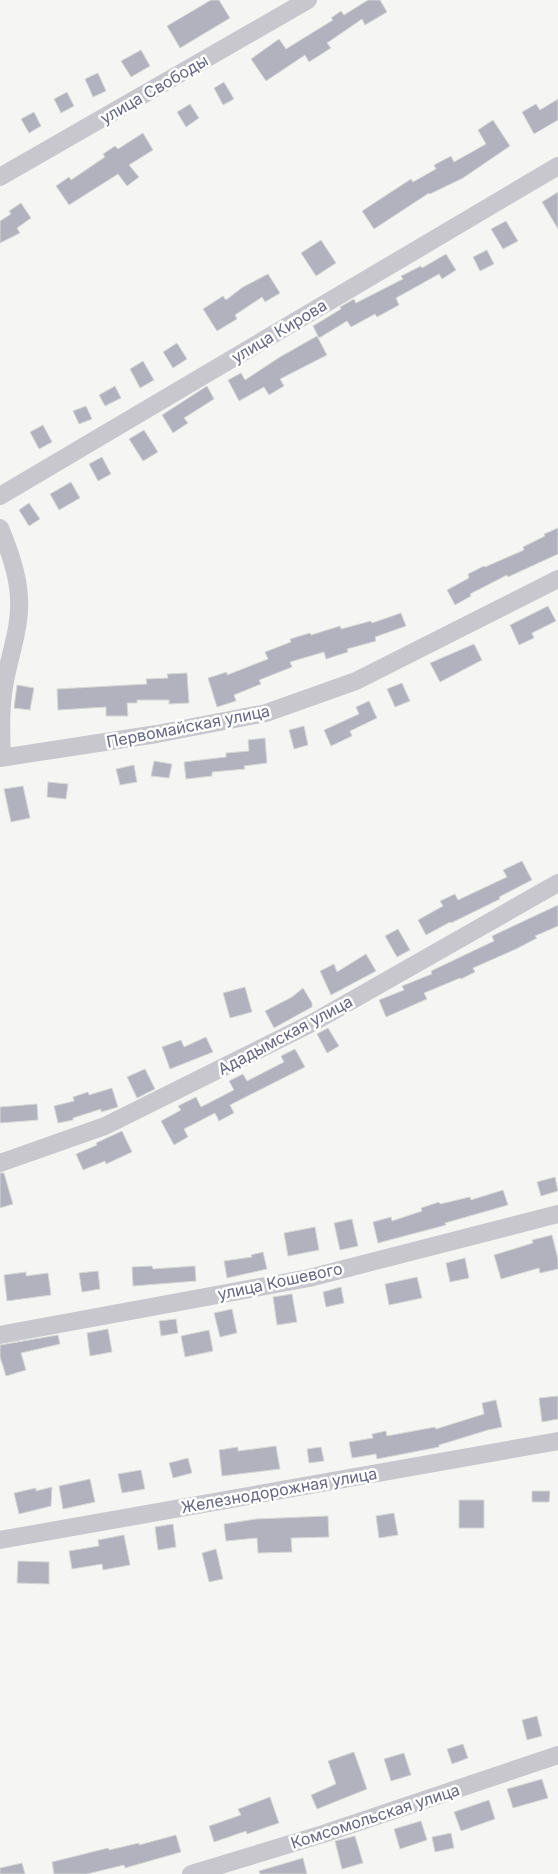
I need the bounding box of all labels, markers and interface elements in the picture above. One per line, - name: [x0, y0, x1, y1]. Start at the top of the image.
- street label: улица Свободы: [97, 50, 211, 128]
- street label: улица Кирова: [228, 295, 330, 367]
- street label: Первомайская улица: [105, 700, 271, 752]
- street label: Ададымская улица: [214, 991, 356, 1079]
- street label: улица Кошевого: [216, 1258, 344, 1304]
- street label: Железнодорожная улица: [179, 1463, 379, 1517]
- street label: Комсомольская улица: [288, 1779, 462, 1853]

